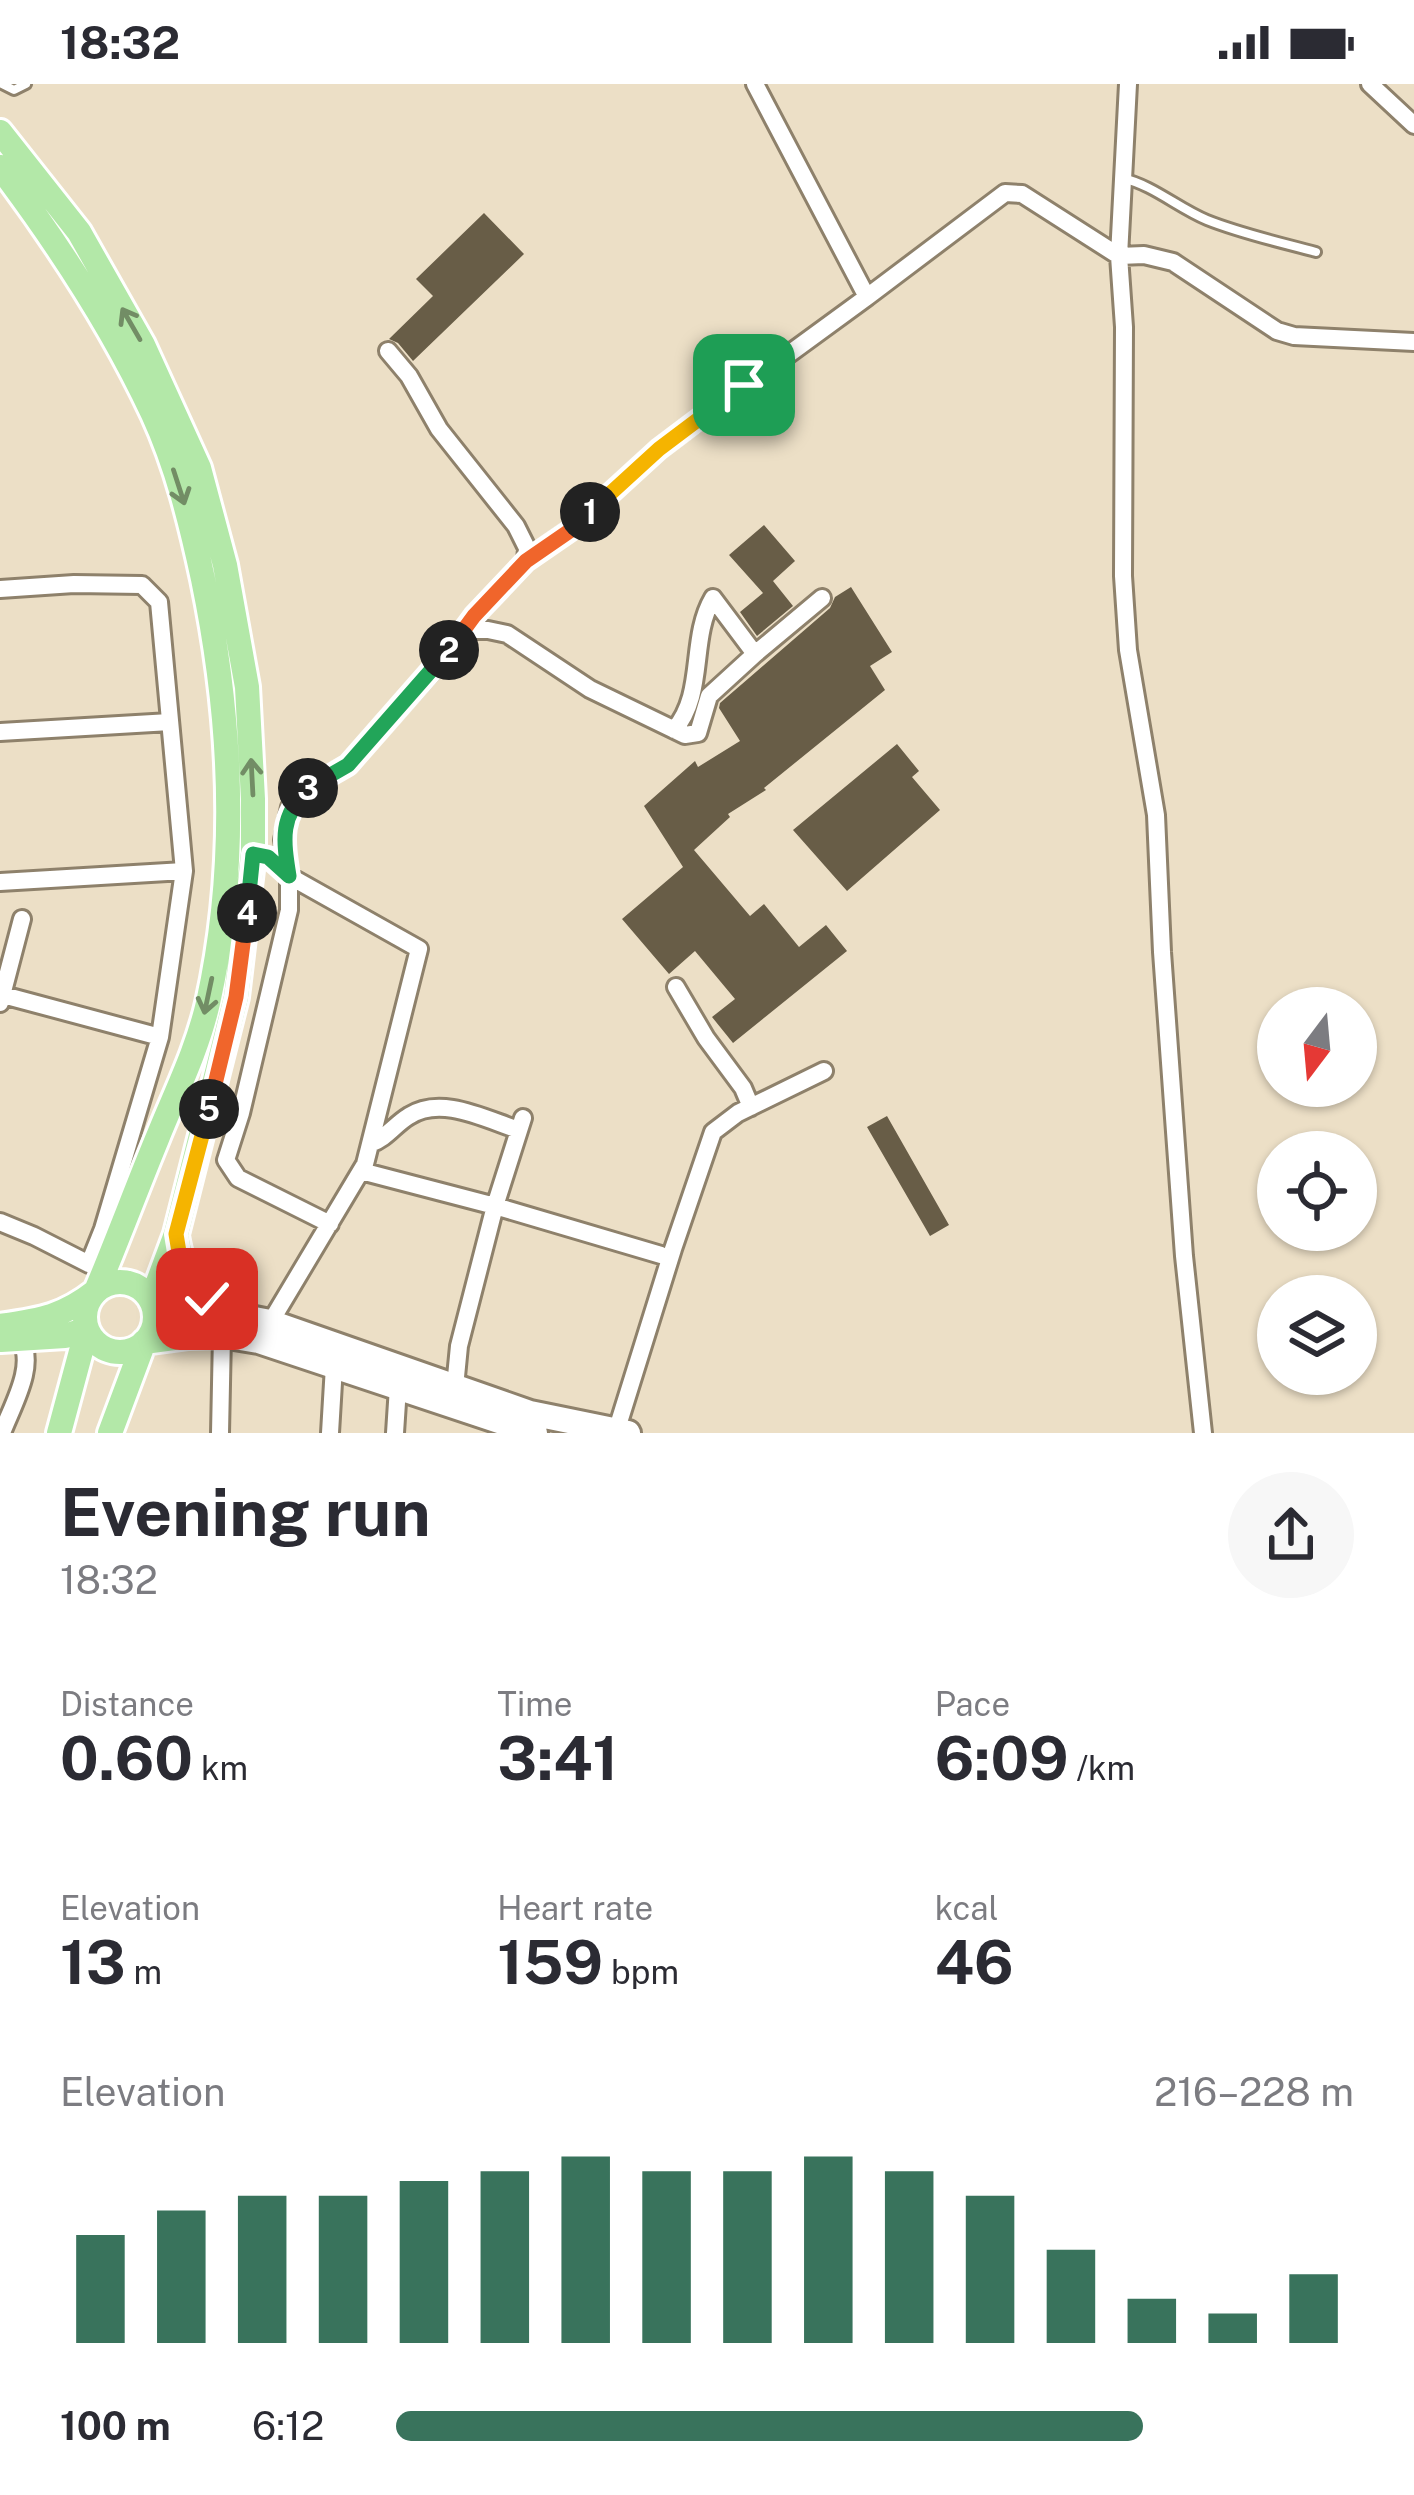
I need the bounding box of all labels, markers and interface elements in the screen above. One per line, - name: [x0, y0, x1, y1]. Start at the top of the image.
- text: 18:32: [60, 16, 180, 69]
- one-way arrow: [119, 307, 142, 342]
- pin: [693, 334, 795, 436]
- icon: arrive: [711, 352, 777, 418]
- one-way arrow: [170, 467, 192, 505]
- pin: 1: [560, 482, 620, 542]
- text: 1: [583, 493, 597, 531]
- pin: 2: [419, 620, 479, 680]
- text: 2: [439, 631, 459, 669]
- one-way arrow: [240, 758, 263, 797]
- pin: 3: [278, 758, 338, 818]
- text: 3: [297, 769, 319, 807]
- pin: 4: [217, 883, 277, 943]
- text: 4: [236, 894, 258, 932]
- one-way arrow: [196, 976, 218, 1015]
- north arrow: [1257, 987, 1377, 1107]
- map controls: [1257, 987, 1377, 1395]
- pin: 5: [179, 1079, 239, 1139]
- text: 5: [198, 1090, 220, 1128]
- button: locate: [1257, 1131, 1377, 1251]
- pin: [156, 1248, 258, 1350]
- icon: check: [174, 1266, 240, 1332]
- button: layers: [1257, 1275, 1377, 1395]
- button: share: [1228, 1472, 1354, 1598]
- text: Evening run: [60, 1473, 431, 1551]
- text: 18:32: [60, 1557, 158, 1603]
- text: Distance: [60, 1685, 194, 1723]
- text: Time: [497, 1685, 573, 1723]
- text: Pace: [935, 1685, 1010, 1723]
- text: 0.60: [60, 1723, 193, 1794]
- text: 3:41: [497, 1723, 618, 1794]
- text: 6:09: [935, 1723, 1068, 1794]
- text: km: [193, 1749, 248, 1787]
- text: /km: [1068, 1749, 1135, 1787]
- text: Elevation: [60, 1889, 200, 1927]
- text: Heart rate: [497, 1889, 653, 1927]
- text: kcal: [935, 1889, 998, 1927]
- text: 13: [60, 1927, 126, 1998]
- text: 159: [497, 1927, 603, 1998]
- text: 46: [935, 1927, 1014, 1998]
- text: m: [126, 1953, 162, 1991]
- text: bpm: [603, 1953, 679, 1991]
- text: Elevation: [60, 2069, 226, 2115]
- text: 216–228 m: [1154, 2069, 1354, 2115]
- text: 100 m: [60, 2403, 171, 2449]
- text: 6:12: [252, 2403, 324, 2449]

